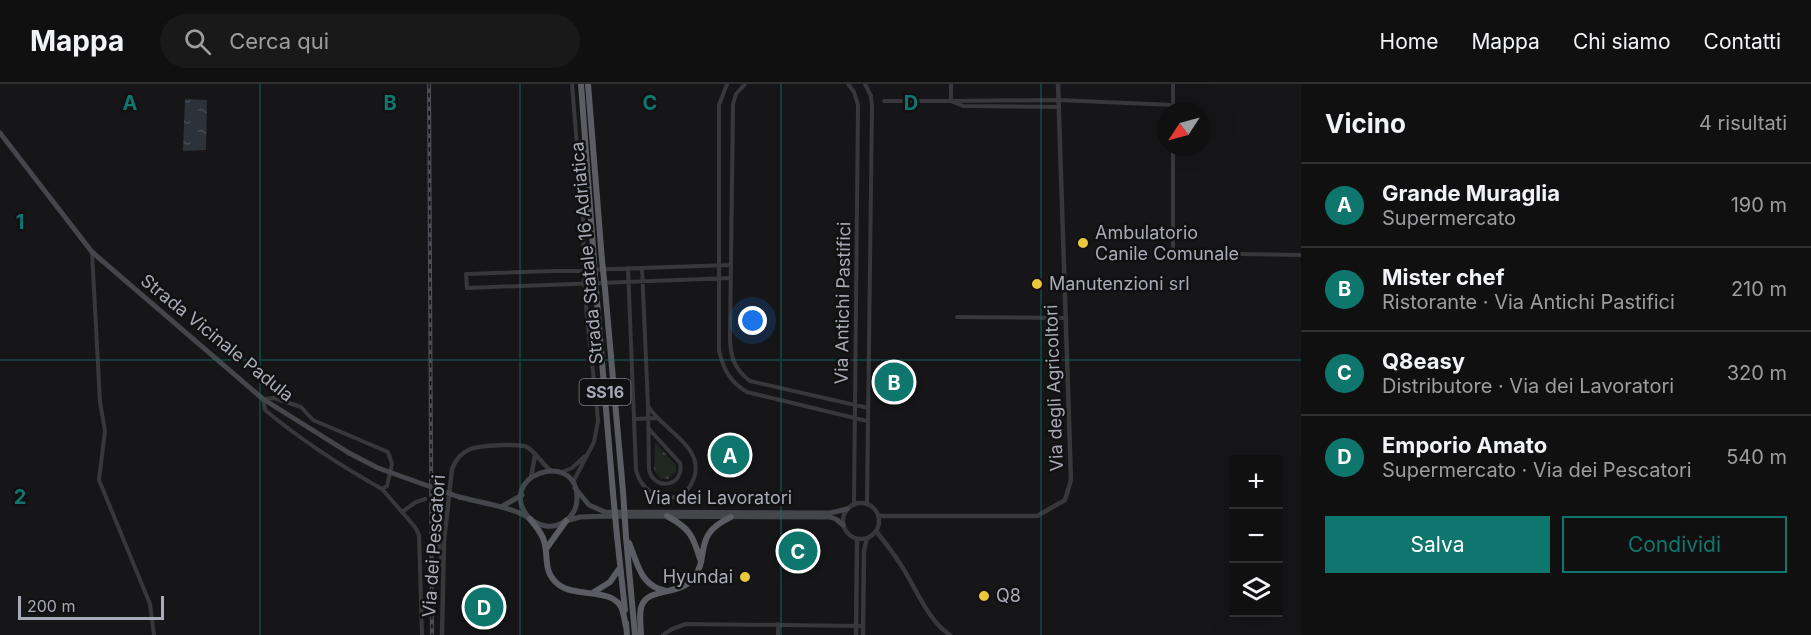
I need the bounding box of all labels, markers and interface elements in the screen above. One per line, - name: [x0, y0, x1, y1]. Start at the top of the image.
- search box: [160, 14, 580, 68]
- text: Mappa: [30, 24, 124, 58]
- icon: search: [181, 25, 214, 58]
- text: Cerca qui: [229, 28, 329, 54]
- text: Home: [1380, 29, 1438, 54]
- text: Mappa: [1471, 29, 1540, 54]
- text: Chi siamo: [1573, 29, 1671, 54]
- text: Contatti: [1704, 29, 1781, 54]
- text: A: [123, 91, 138, 115]
- text: B: [383, 91, 397, 115]
- text: C: [643, 91, 657, 115]
- text: D: [904, 91, 918, 115]
- north arrow: [1157, 102, 1211, 156]
- text: Vicino: [1325, 108, 1406, 139]
- text: 4 risultati: [1699, 111, 1787, 135]
- street label: Strada Statale 16 Adriatica: [566, 141, 607, 365]
- text: Grande Muraglia: [1382, 180, 1560, 206]
- text: A: [1337, 193, 1352, 217]
- text: 190 m: [1731, 193, 1787, 217]
- text: Supermercato: [1382, 206, 1516, 230]
- text: 1: [16, 210, 24, 234]
- street label: Via Antichi Pastifici: [831, 222, 854, 384]
- place label: Ambulatorio Canile Comunale: [1095, 222, 1239, 264]
- marker: Ambulatorio Canile Comunale: [1076, 236, 1090, 250]
- text: Mister chef: [1382, 264, 1504, 290]
- street label: Strada Vicinale Padula: [137, 270, 298, 406]
- place label: Manutenzioni srl: [1049, 273, 1190, 294]
- marker: Manutenzioni srl: [1030, 277, 1044, 291]
- text: B: [1338, 277, 1351, 301]
- text: 210 m: [1731, 277, 1787, 301]
- text: Ristorante · Via Antichi Pastifici: [1382, 290, 1675, 314]
- street label: Via degli Agricoltori: [1040, 304, 1067, 472]
- your location: [738, 306, 767, 335]
- text: Q8easy: [1382, 348, 1465, 374]
- pin: B: [874, 360, 914, 404]
- text: C: [1337, 361, 1352, 385]
- text: 320 m: [1727, 361, 1787, 385]
- text: Distributore · Via dei Lavoratori: [1382, 374, 1674, 398]
- road number: SS16: [580, 379, 630, 405]
- pin: A: [710, 432, 750, 478]
- text: Emporio Amato: [1382, 432, 1547, 458]
- text: D: [1337, 445, 1352, 469]
- text: 540 m: [1726, 445, 1787, 469]
- map controls: [1229, 455, 1283, 617]
- button: +: [1229, 455, 1283, 509]
- text: Supermercato · Via dei Pescatori: [1382, 458, 1692, 482]
- street label: Via dei Pescatori: [418, 474, 449, 618]
- text: 2: [14, 485, 26, 509]
- street label: Via dei Lavoratori: [644, 487, 792, 508]
- button: −: [1229, 509, 1283, 563]
- button: Salva: [1325, 516, 1550, 573]
- button: Condividi: [1562, 516, 1787, 573]
- pin: C: [778, 528, 818, 574]
- button: layers: [1229, 563, 1283, 617]
- place label: Hyundai: [663, 566, 733, 587]
- marker: Hyundai: [738, 570, 752, 584]
- pin: D: [464, 584, 504, 630]
- place label: Q8: [996, 585, 1021, 606]
- marker: Q8: [977, 589, 991, 603]
- scale bar: [18, 593, 164, 620]
- text: 200 m: [27, 596, 75, 616]

